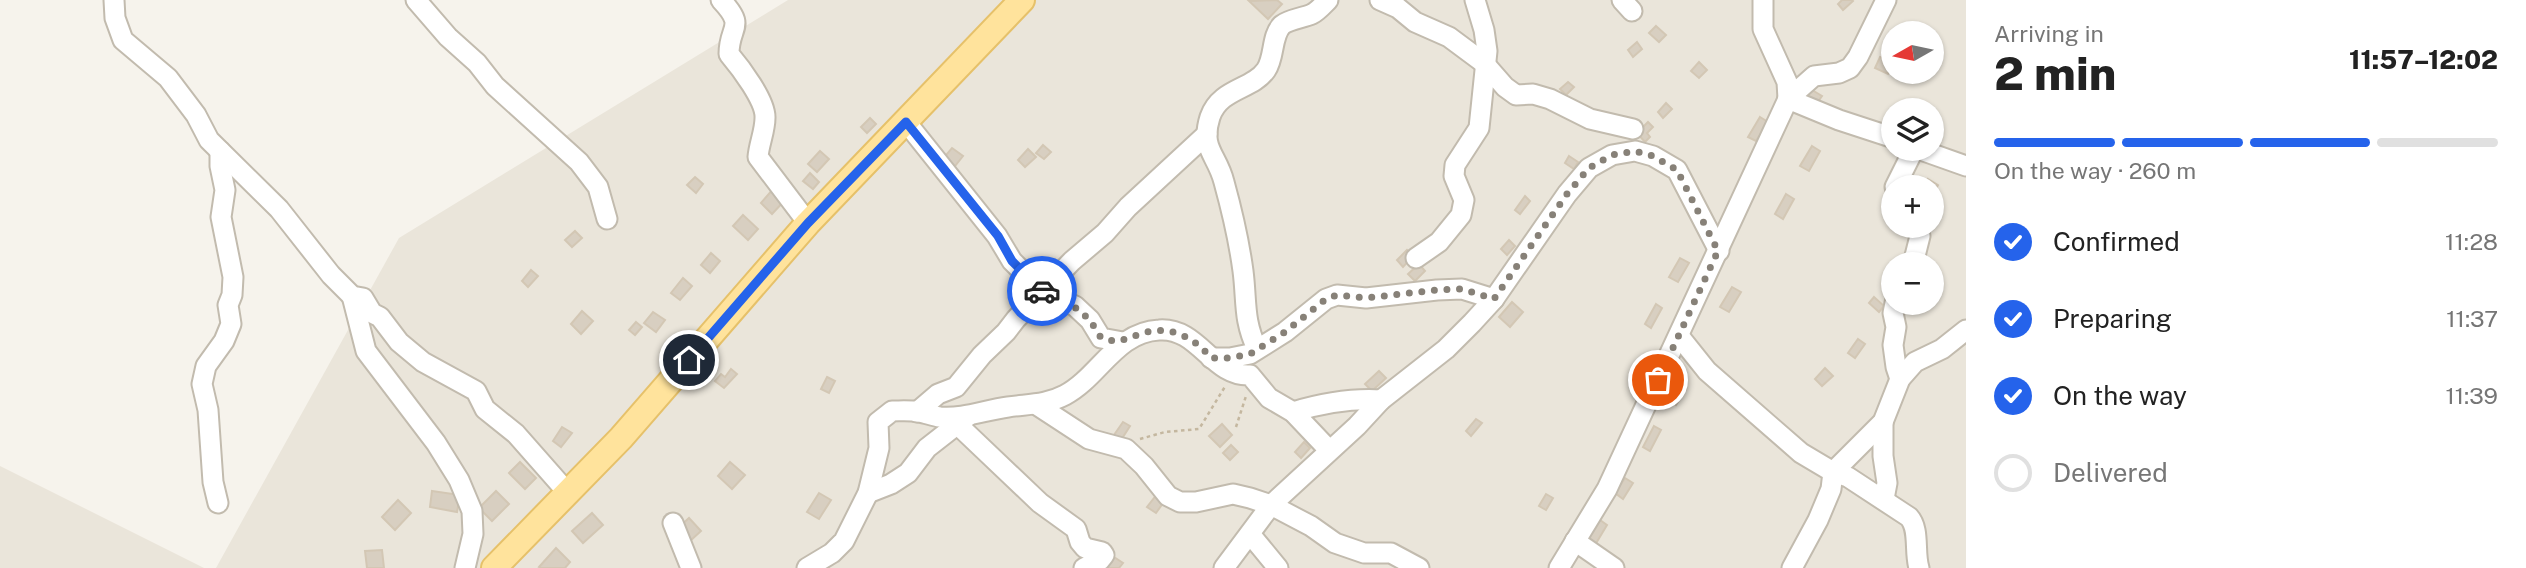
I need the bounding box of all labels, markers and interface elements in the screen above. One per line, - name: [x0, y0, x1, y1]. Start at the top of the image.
- text: Arriving in: [1994, 20, 2104, 47]
- north arrow: [1881, 21, 1944, 84]
- map controls: [1881, 21, 1944, 315]
- text: 11:57–12:02: [2349, 44, 2498, 75]
- text: 2 min: [1994, 46, 2116, 100]
- button: layers: [1881, 98, 1944, 161]
- text: On the way · 260 m: [1994, 157, 2196, 184]
- button: +: [1881, 175, 1944, 238]
- icon: check: [1994, 223, 2032, 261]
- text: Confirmed: [2053, 226, 2180, 257]
- text: 11:28: [2445, 228, 2498, 255]
- button: −: [1881, 252, 1944, 315]
- courier: [1007, 256, 1077, 326]
- icon: car: [1023, 272, 1061, 310]
- icon: check: [1994, 300, 2032, 338]
- text: Preparing: [2053, 303, 2172, 334]
- text: 11:37: [2446, 305, 2498, 332]
- pin: [659, 330, 719, 390]
- icon: home: [670, 341, 708, 379]
- pin: [1628, 350, 1688, 410]
- icon: bag: [1639, 361, 1677, 399]
- icon: check: [1994, 377, 2032, 415]
- text: On the way: [2053, 380, 2187, 411]
- text: 11:39: [2445, 382, 2498, 409]
- text: Delivered: [2053, 457, 2168, 488]

